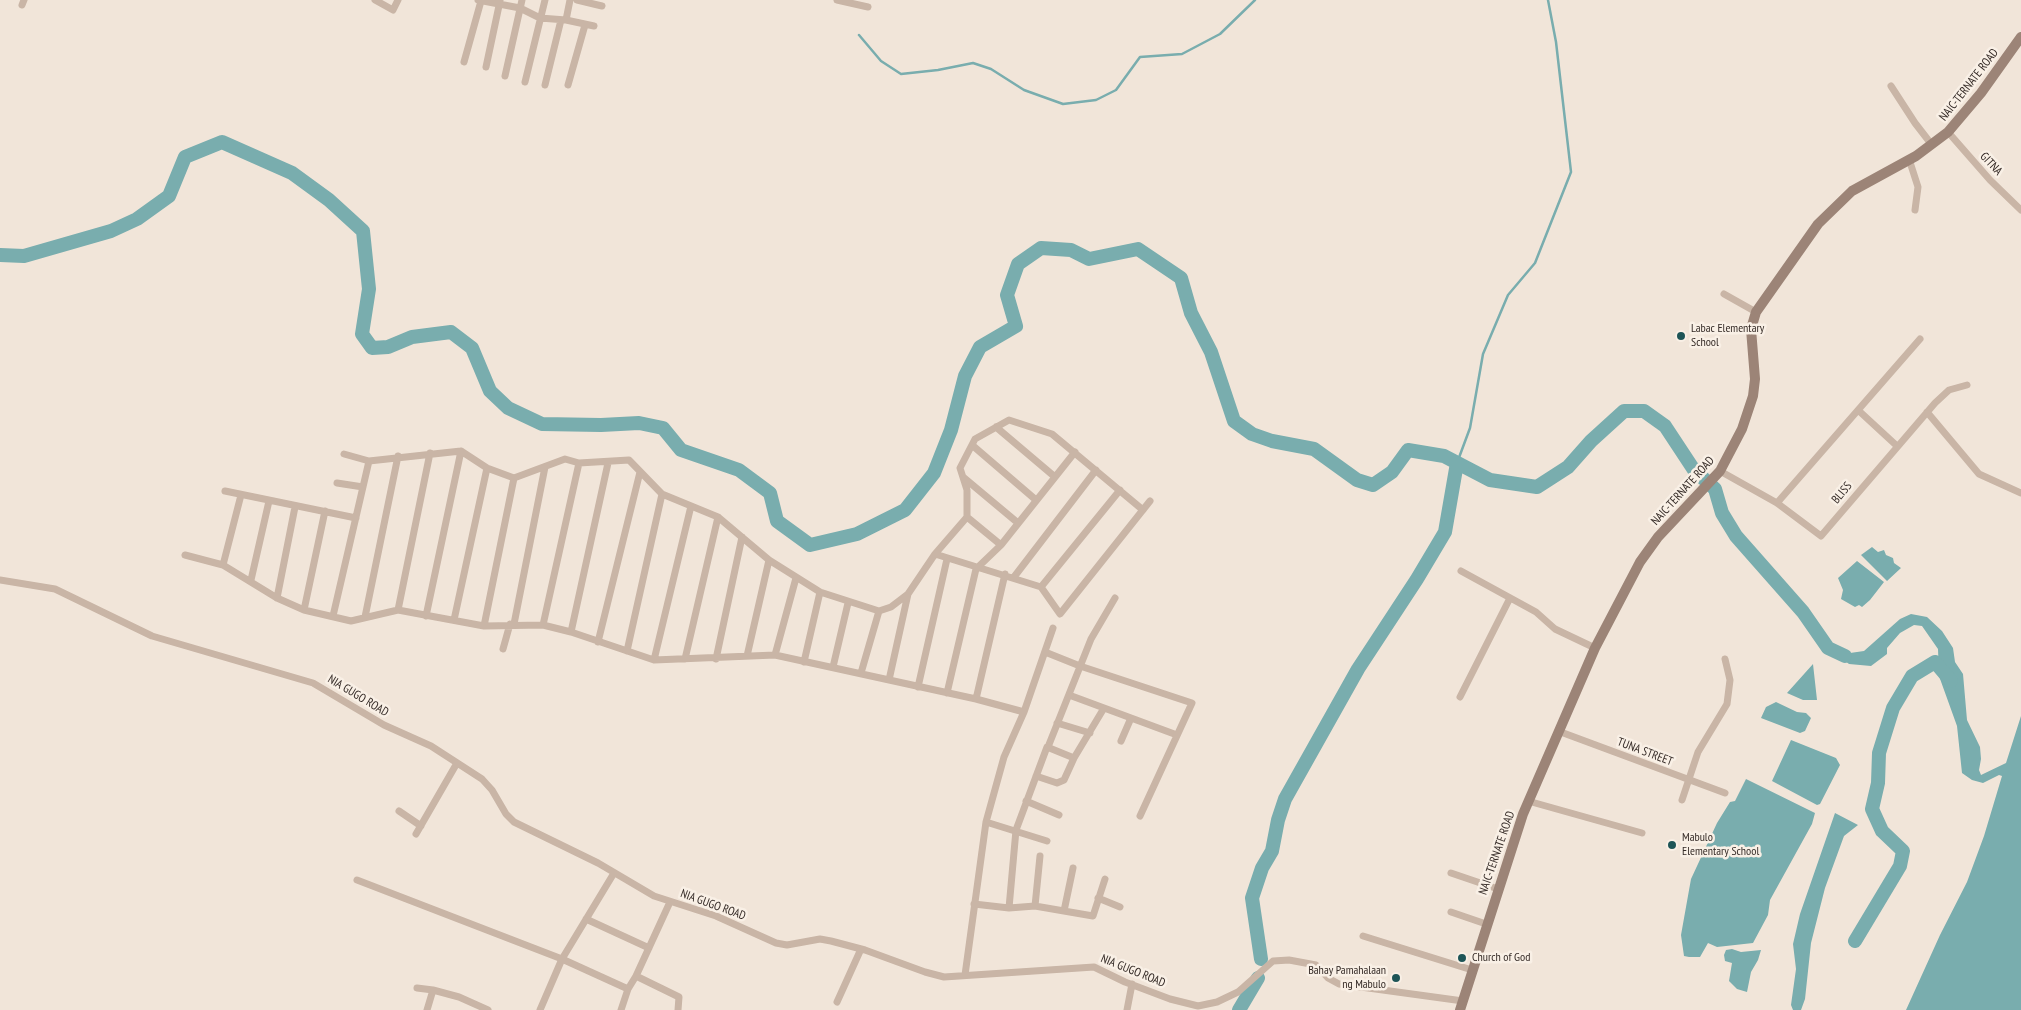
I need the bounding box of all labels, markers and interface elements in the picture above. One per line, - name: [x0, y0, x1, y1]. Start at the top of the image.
- street label: NAIC-TERNATE ROAD: [1936, 46, 2002, 124]
- street label: GITNA: [1977, 150, 2005, 178]
- place label: Labac Elementary School: [1691, 322, 1764, 350]
- marker: Labac Elementary School: [1675, 330, 1687, 342]
- street label: NAIC-TERNATE ROAD: [1648, 454, 1718, 528]
- street label: BLISS: [1829, 479, 1855, 507]
- street label: NIA GUGO ROAD: [325, 672, 391, 720]
- street label: TUNA STREET: [1615, 735, 1675, 769]
- street label: NAIC-TERNATE ROAD: [1476, 809, 1518, 897]
- place label: Mabulo Elementary School: [1682, 831, 1759, 859]
- marker: Mabulo Elementary School: [1666, 839, 1678, 851]
- street label: NIA GUGO ROAD: [678, 887, 748, 923]
- place label: Church of God: [1472, 951, 1530, 965]
- street label: NIA GUGO ROAD: [1099, 952, 1167, 990]
- marker: Church of God: [1456, 952, 1468, 964]
- place label: Bahay Pamahalaan ng Mabulo: [1308, 964, 1386, 992]
- marker: Bahay Pamahalaan ng Mabulo: [1390, 972, 1402, 984]

